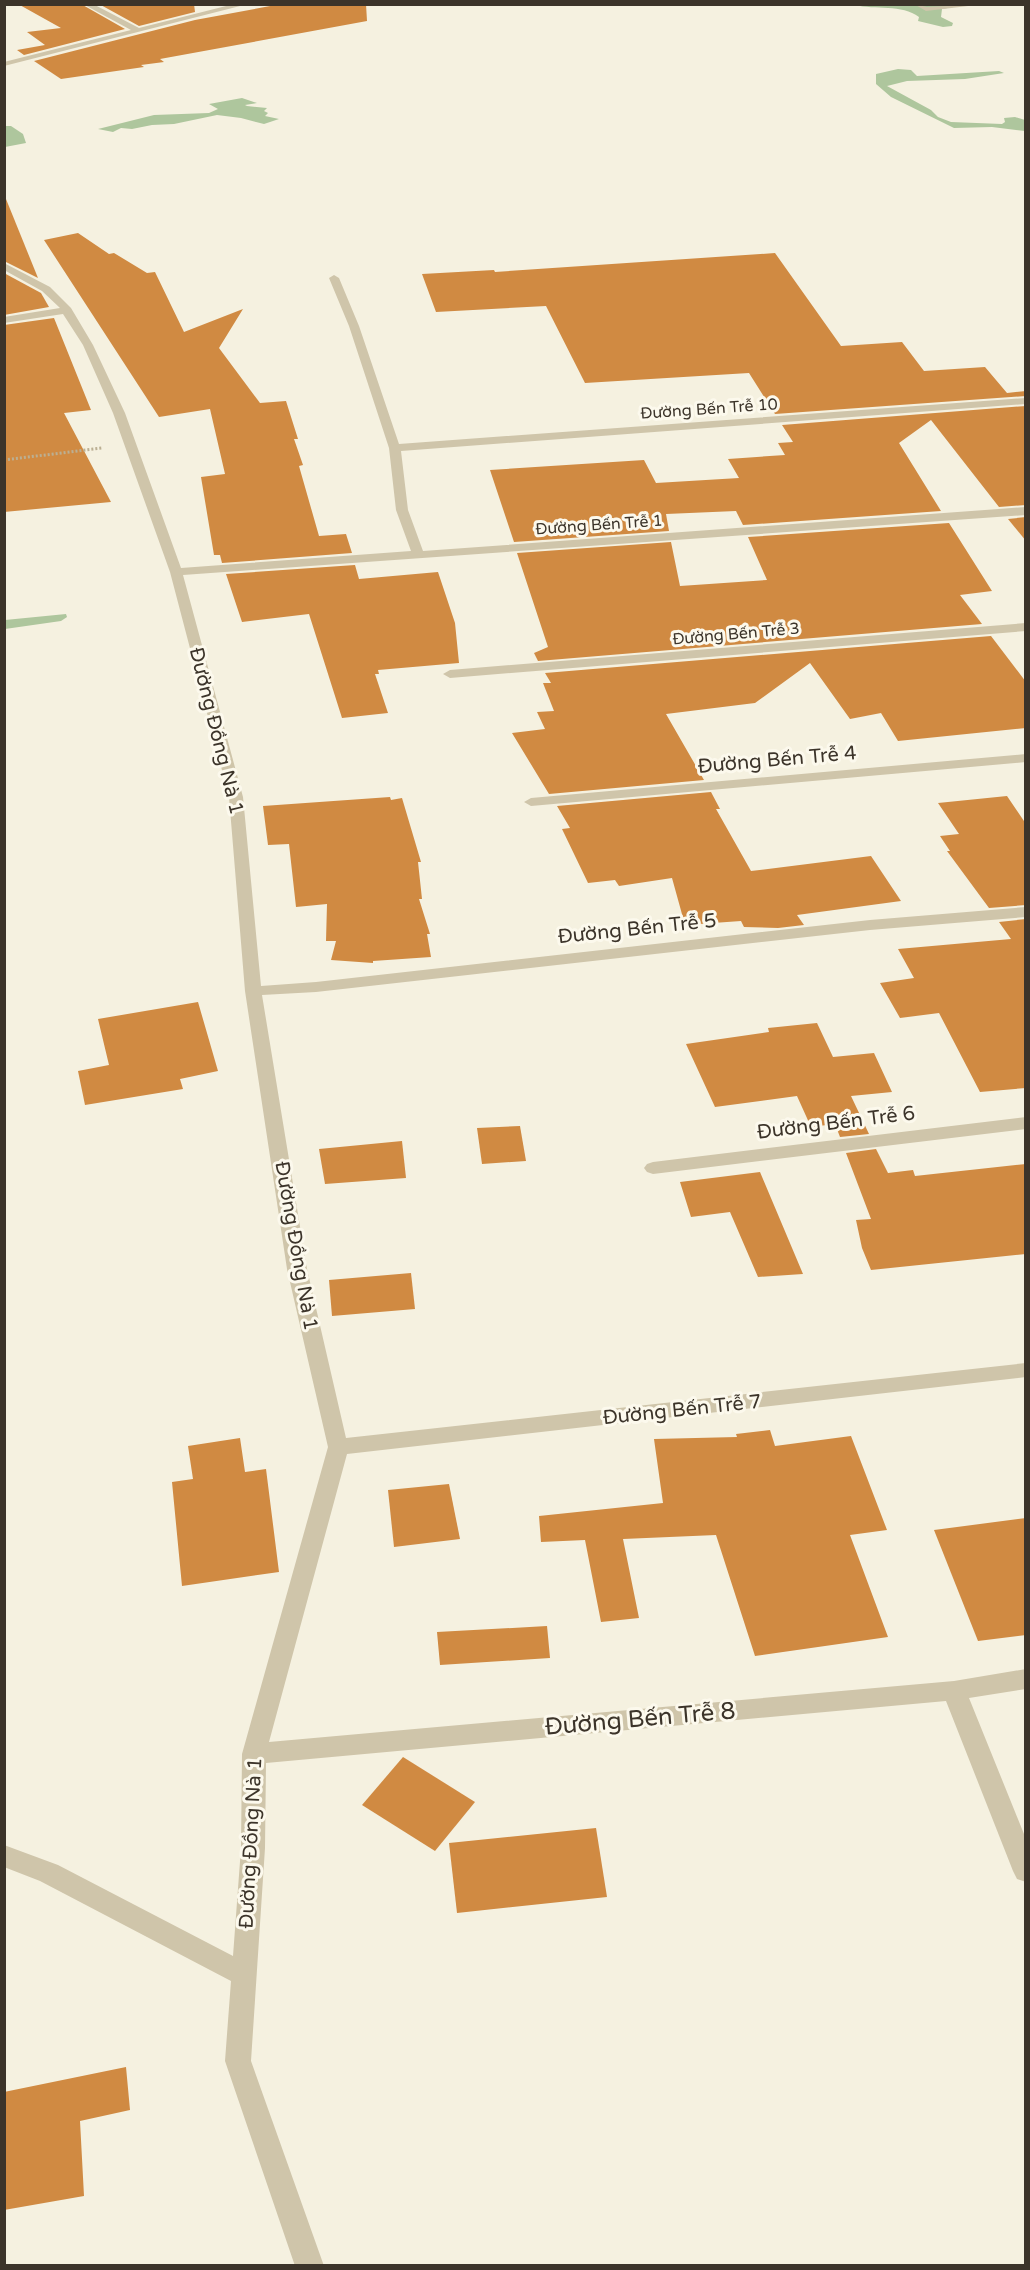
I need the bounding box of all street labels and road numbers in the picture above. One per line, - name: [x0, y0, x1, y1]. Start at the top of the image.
- street label: Đường Bến Trễ 10: [640, 394, 778, 424]
- street label: Đường Bến Trễ 1: [535, 511, 663, 539]
- street label: Đường Bến Trễ 3: [672, 618, 800, 650]
- street label: Đường Đồng Nà 1: [184, 645, 248, 817]
- street label: Đường Bến Trễ 4: [697, 741, 857, 779]
- street label: Đường Bến Trễ 5: [556, 909, 718, 949]
- street label: Đường Bến Trễ 6: [755, 1101, 917, 1145]
- street label: Đường Đồng Nà 1: [269, 1159, 323, 1333]
- street label: Đường Bến Trễ 7: [601, 1390, 763, 1430]
- street label: Đường Bến Trễ 8: [543, 1696, 737, 1742]
- street label: Đường Đồng Nà 1: [235, 1757, 267, 1929]

